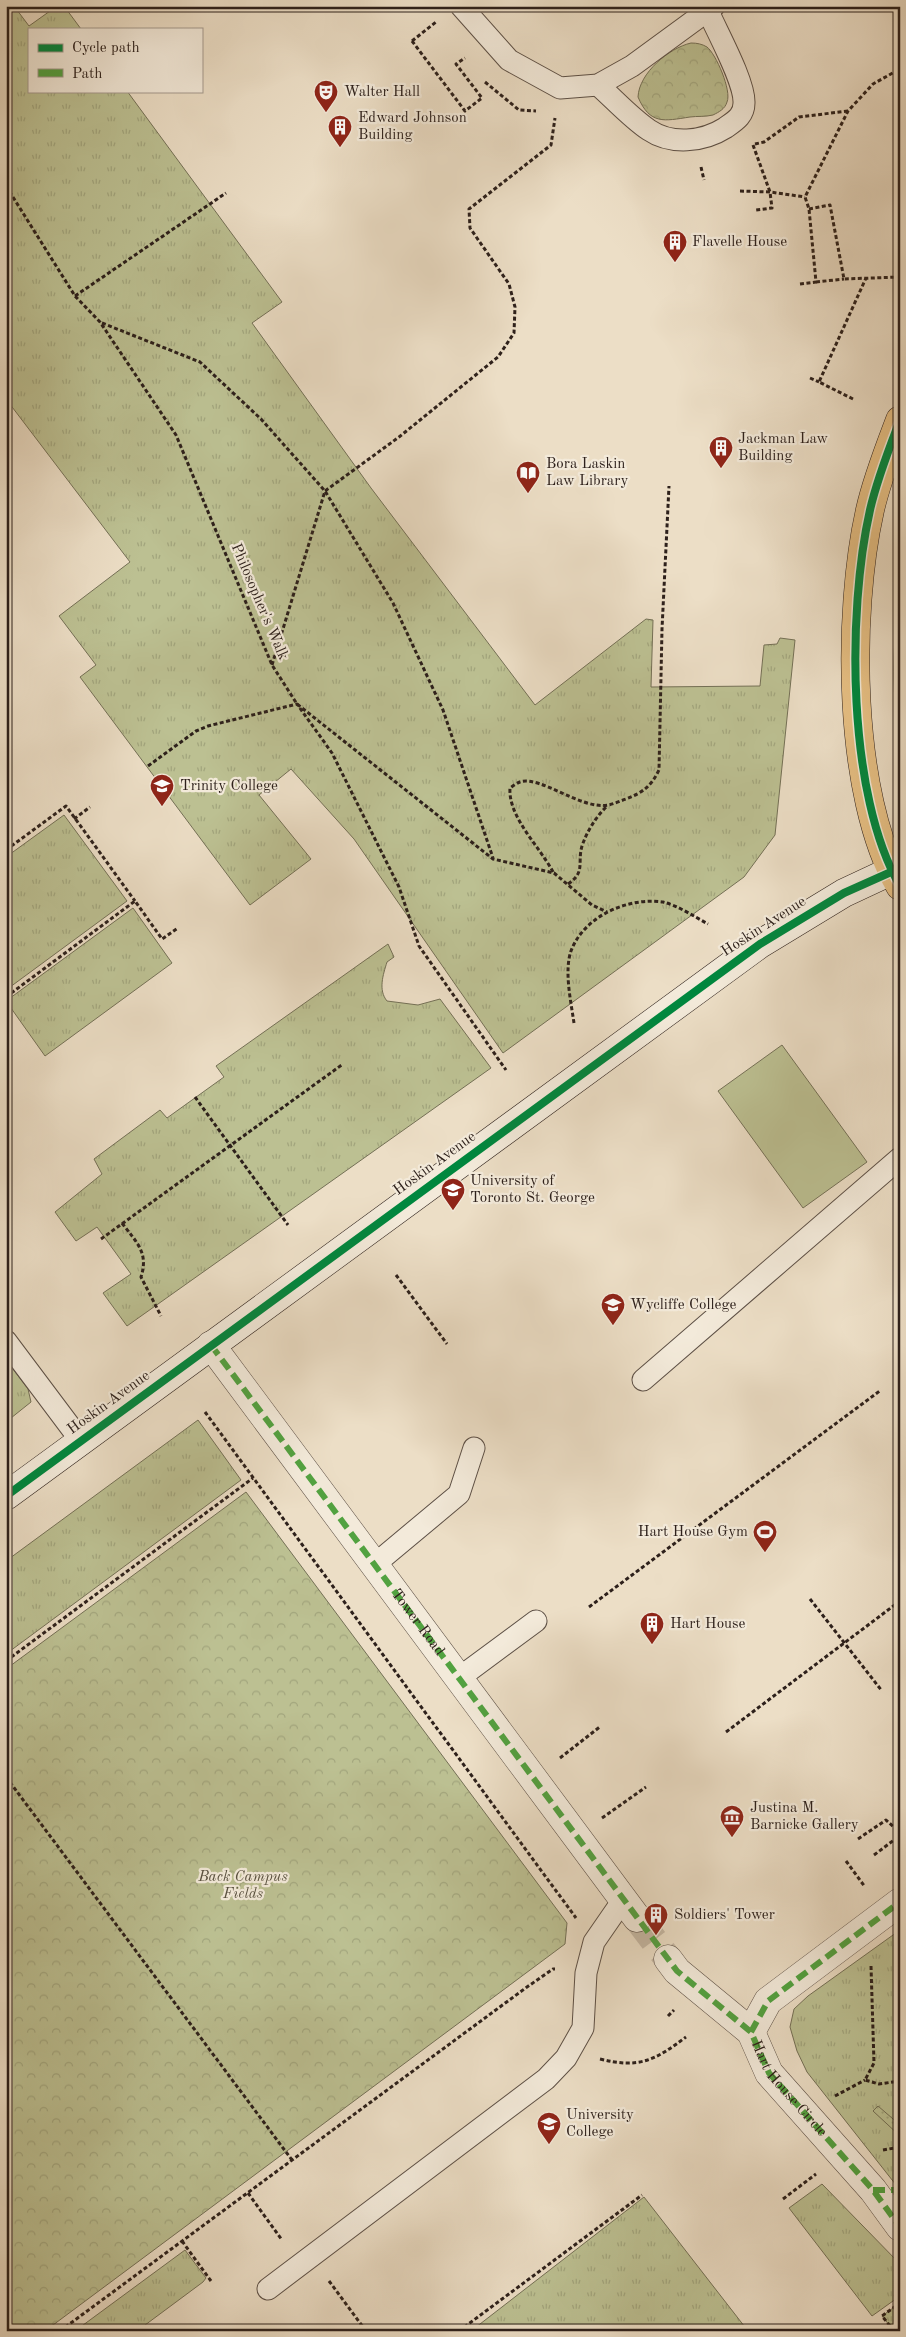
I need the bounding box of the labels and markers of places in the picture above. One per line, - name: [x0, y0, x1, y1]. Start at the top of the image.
- theatre icon: Walter Hall: [313, 79, 339, 113]
- place label: Walter Hall: [344, 85, 420, 100]
- place label: Edward Johnson Building: [358, 111, 467, 143]
- building icon: Edward Johnson Building: [327, 114, 353, 148]
- building icon: Flavelle House: [662, 229, 688, 263]
- place label: Flavelle House: [692, 235, 787, 250]
- place label: Jackman Law Building: [738, 432, 829, 464]
- building icon: Jackman Law Building: [708, 435, 734, 469]
- place label: Bora Laskin Law Library: [546, 457, 628, 489]
- library icon: Bora Laskin Law Library: [515, 460, 541, 494]
- school or university icon: Trinity College: [149, 773, 175, 807]
- place label: Trinity College: [180, 779, 278, 794]
- place label: University of Toronto St. George: [470, 1174, 595, 1206]
- school or university icon: University of Toronto St. George: [440, 1177, 466, 1211]
- school or university icon: Wycliffe College: [600, 1292, 626, 1326]
- place label: Wycliffe College: [630, 1298, 736, 1313]
- sports icon: Hart House Gym: [752, 1519, 778, 1553]
- place label: Hart House Gym: [638, 1525, 748, 1540]
- building icon: Hart House: [639, 1611, 665, 1645]
- place label: Hart House: [670, 1617, 746, 1632]
- place label: Justina M. Barnicke Gallery: [750, 1801, 859, 1833]
- museum icon: Justina M. Barnicke Gallery: [719, 1804, 745, 1838]
- building icon: Soldiers' Tower: [643, 1902, 669, 1936]
- place label: Soldiers' Tower: [674, 1908, 775, 1923]
- place label: University College: [566, 2108, 634, 2140]
- school or university icon: University College: [536, 2111, 562, 2145]

